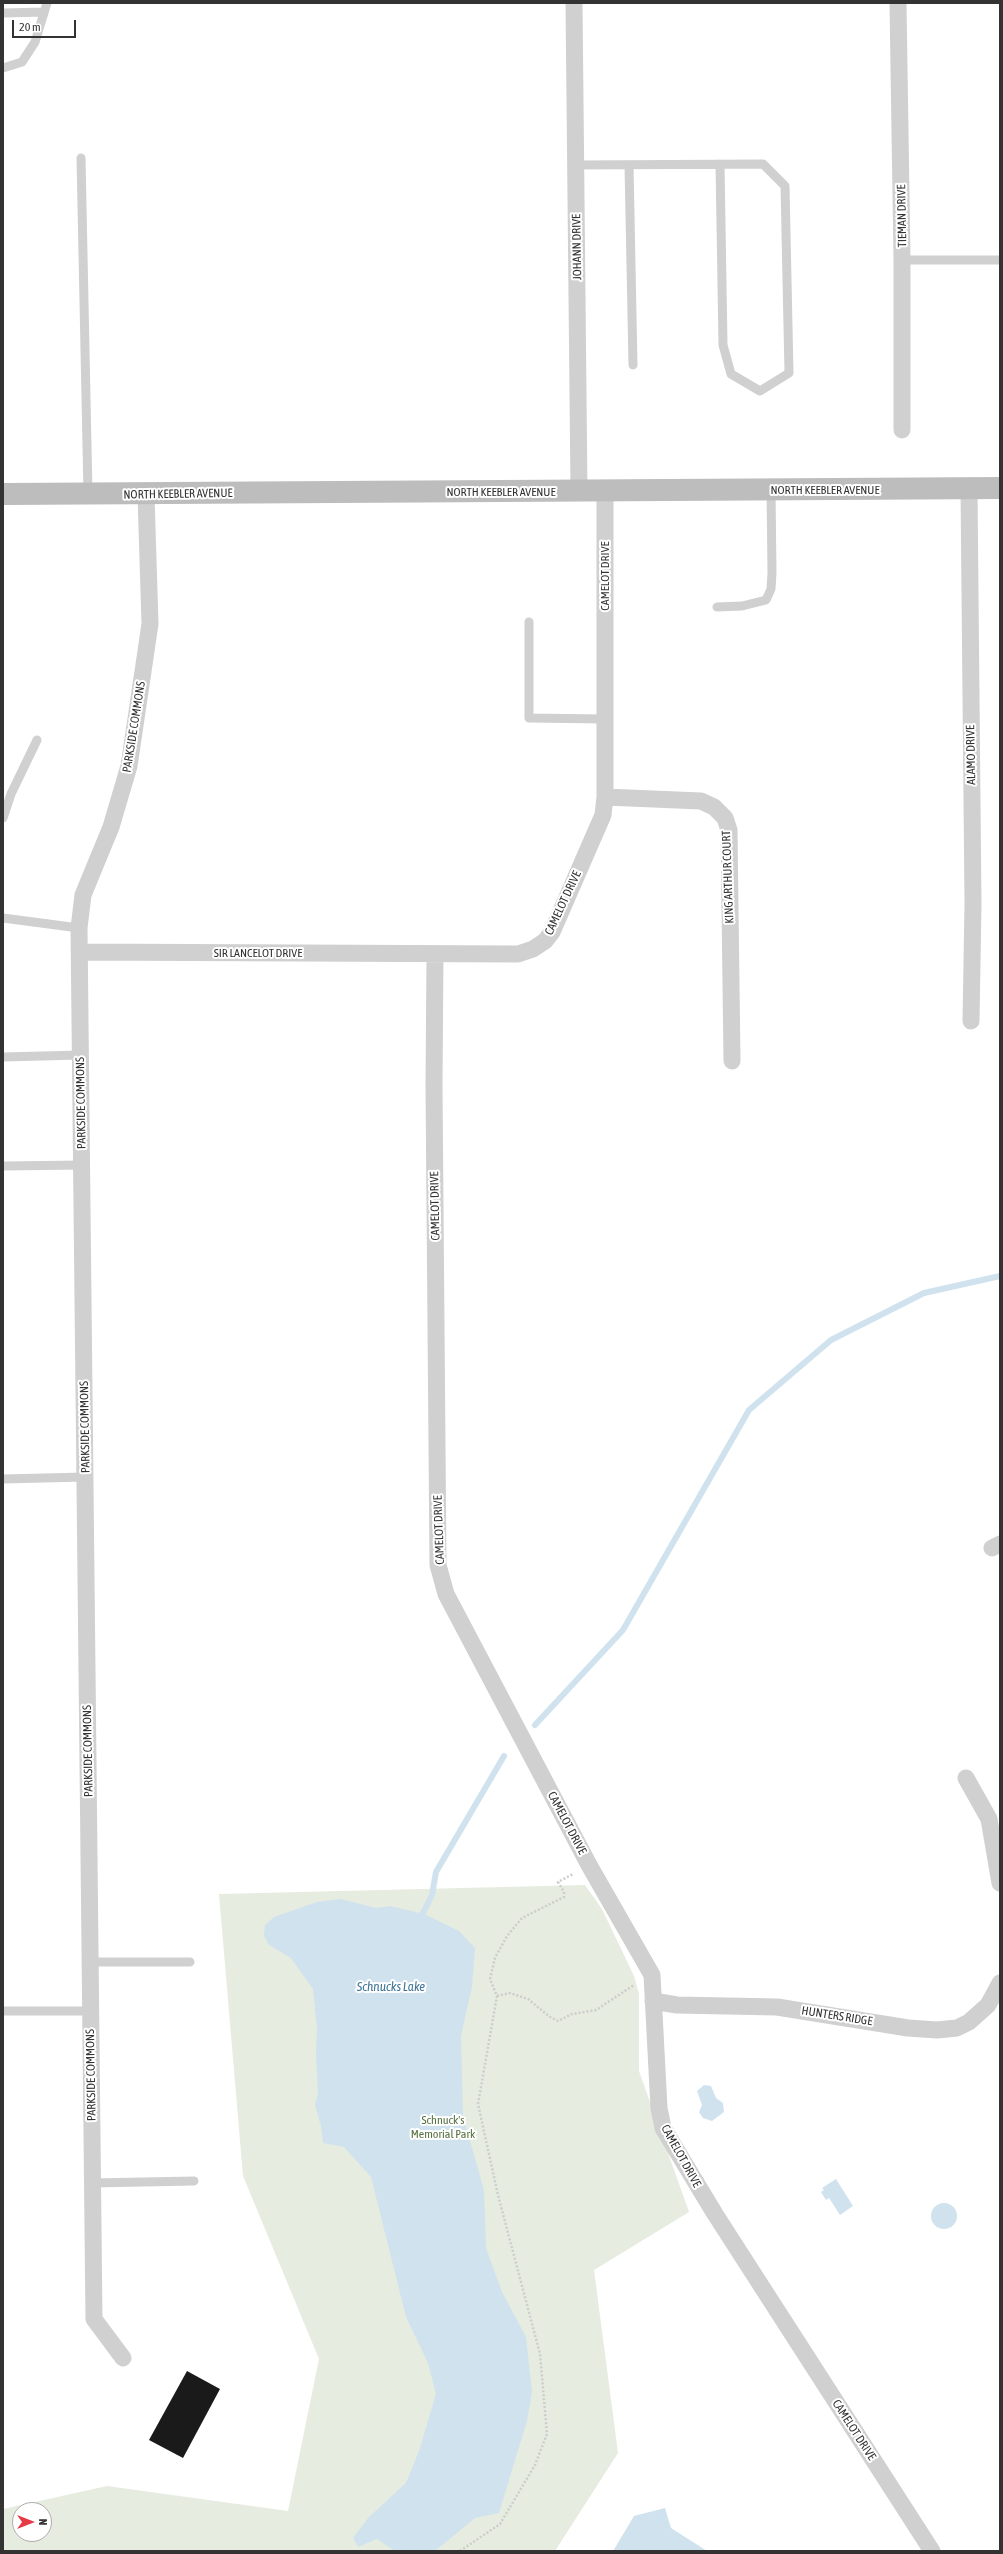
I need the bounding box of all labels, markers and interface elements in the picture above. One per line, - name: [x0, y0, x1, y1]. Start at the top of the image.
- scale bar: [14, 12, 78, 38]
- text: 20 m: [19, 20, 41, 34]
- street label: TIEMAN DRIVE: [894, 184, 910, 248]
- street label: JOHANN DRIVE: [569, 214, 585, 280]
- street label: NORTH KEEBLER AVENUE: [770, 483, 880, 497]
- street label: NORTH KEEBLER AVENUE: [446, 485, 556, 499]
- street label: NORTH KEEBLER AVENUE: [123, 486, 233, 502]
- street label: CAMELOT DRIVE: [598, 541, 612, 611]
- street label: PARKSIDE COMMONS: [120, 680, 148, 774]
- street label: ALAMO DRIVE: [963, 725, 979, 785]
- street label: KING ARTHUR COURT: [719, 830, 737, 924]
- street label: CAMELOT DRIVE: [542, 869, 584, 937]
- street label: SIR LANCELOT DRIVE: [214, 946, 302, 960]
- street label: PARKSIDE COMMONS: [73, 1057, 89, 1149]
- street label: CAMELOT DRIVE: [427, 1171, 443, 1241]
- street label: PARKSIDE COMMONS: [77, 1381, 93, 1473]
- street label: CAMELOT DRIVE: [431, 1495, 447, 1565]
- street label: PARKSIDE COMMONS: [80, 1705, 96, 1797]
- street label: CAMELOT DRIVE: [544, 1789, 590, 1857]
- water label: Schnucks Lake: [357, 1979, 425, 1995]
- street label: HUNTERS RIDGE: [801, 2003, 873, 2029]
- street label: PARKSIDE COMMONS: [83, 2029, 99, 2121]
- park label: Schnuck's Memorial Park: [411, 2113, 475, 2141]
- street label: CAMELOT DRIVE: [658, 2122, 704, 2190]
- street label: CAMELOT DRIVE: [829, 2397, 879, 2463]
- north arrow: [12, 2502, 52, 2542]
- text: N: [37, 2519, 49, 2525]

